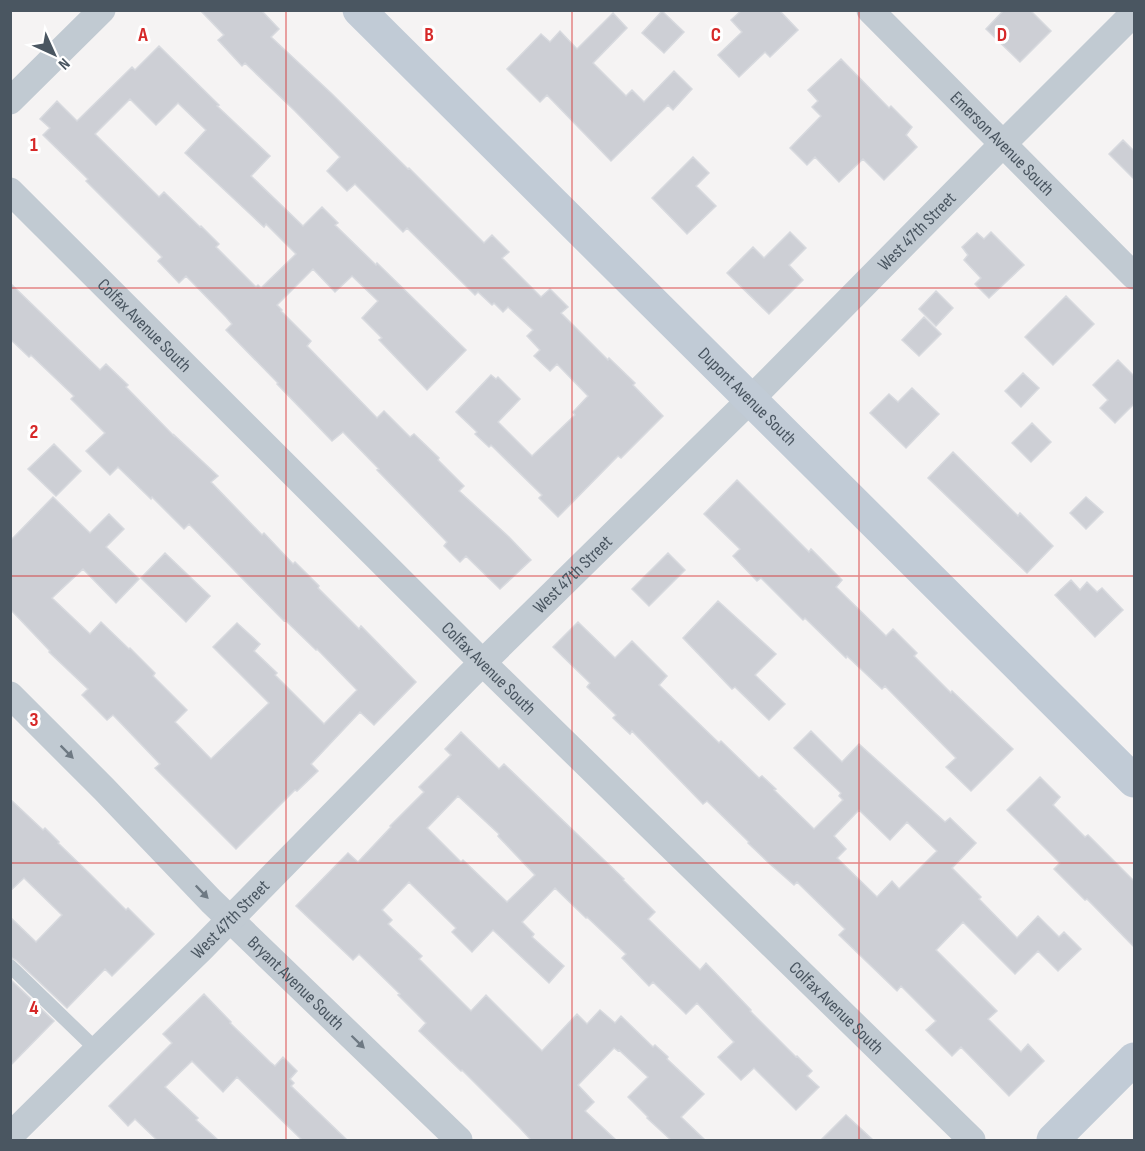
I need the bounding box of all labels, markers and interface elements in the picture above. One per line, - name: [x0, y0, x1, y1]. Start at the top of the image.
- text: A: [137, 23, 148, 47]
- text: B: [424, 23, 434, 47]
- text: C: [711, 23, 721, 47]
- text: D: [997, 23, 1007, 47]
- north arrow: [24, 24, 84, 84]
- text: N: [54, 54, 73, 73]
- street label: Emerson Avenue South: [946, 87, 1058, 200]
- text: 1: [30, 133, 38, 157]
- street label: West 47th Street: [874, 187, 961, 275]
- street label: Colfax Avenue South: [93, 274, 195, 377]
- street label: Dupont Avenue South: [693, 343, 801, 450]
- text: 2: [30, 420, 38, 444]
- street label: West 47th Street: [529, 531, 617, 618]
- street label: Colfax Avenue South: [437, 618, 540, 720]
- text: 3: [30, 708, 39, 732]
- one-way arrow: [59, 744, 73, 758]
- street label: West 47th Street: [187, 875, 274, 964]
- one-way arrow: [195, 885, 209, 900]
- street label: Bryant Avenue South: [243, 932, 348, 1035]
- street label: Colfax Avenue South: [784, 957, 888, 1059]
- text: 4: [29, 996, 39, 1020]
- one-way arrow: [350, 1035, 365, 1049]

